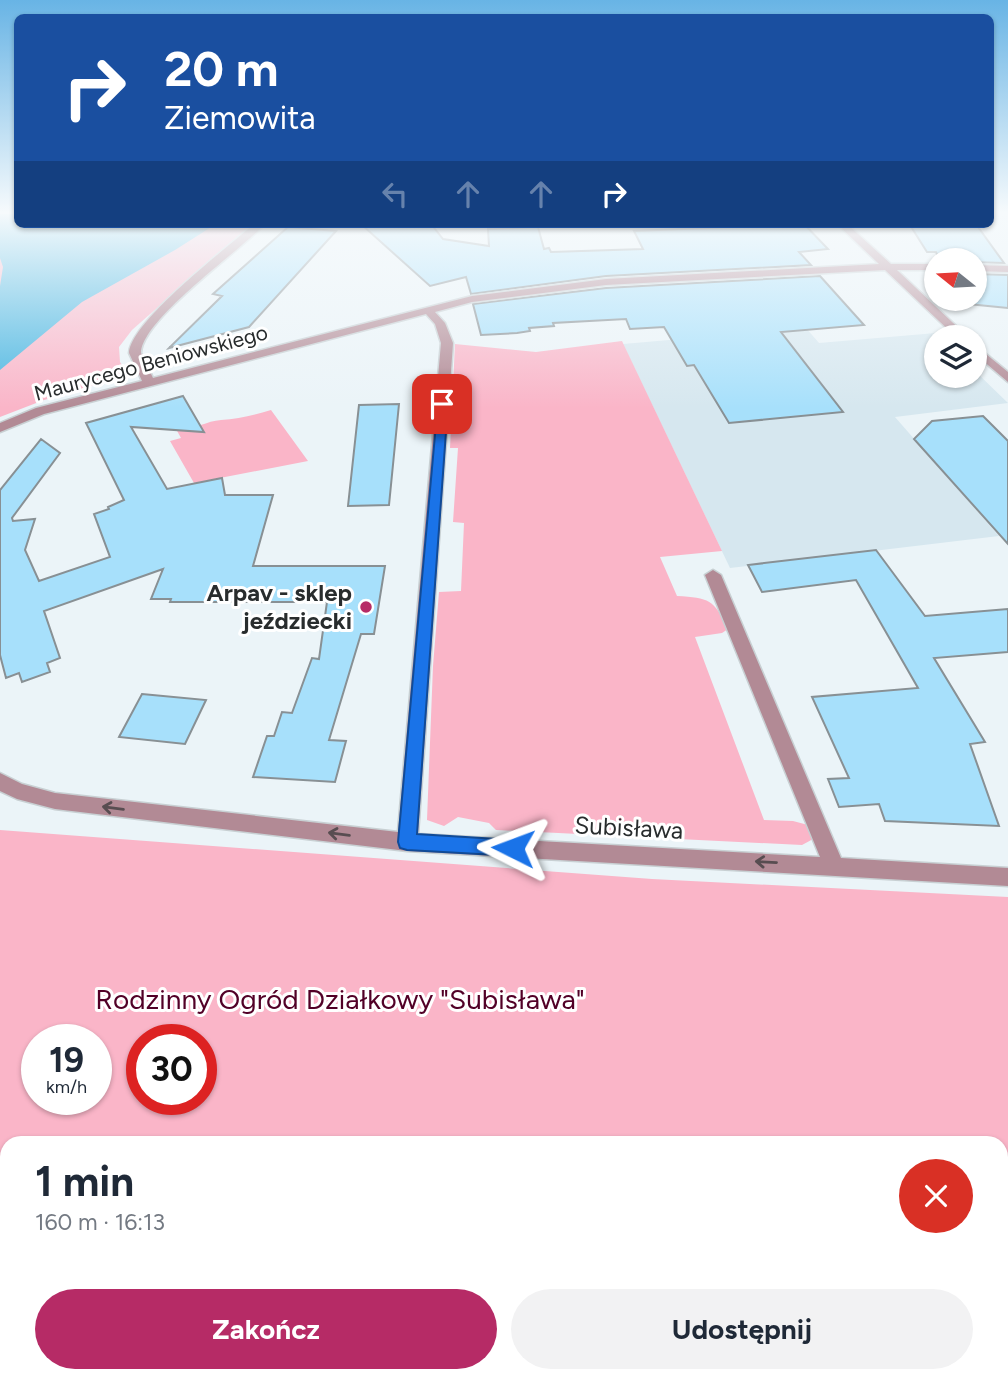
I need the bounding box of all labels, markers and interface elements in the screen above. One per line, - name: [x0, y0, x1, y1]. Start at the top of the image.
- text: 20 m: [164, 39, 279, 98]
- icon: right: [49, 42, 140, 133]
- text: Ziemowita: [164, 99, 316, 137]
- icon: left: [376, 175, 414, 213]
- icon: ahead: [449, 175, 487, 213]
- icon: ahead: [522, 175, 560, 213]
- icon: right: [595, 175, 633, 213]
- north arrow: [924, 248, 987, 312]
- map controls: [924, 248, 987, 388]
- street label: Maurycego Beniowskiego: [31, 319, 270, 406]
- button: layers: [924, 325, 987, 388]
- pin: [412, 374, 472, 434]
- icon: arrive: [423, 385, 461, 423]
- place label: Arpav - sklep jeździecki: [207, 578, 352, 635]
- marker: Arpav - sklep jeździecki: [358, 599, 374, 615]
- one-way arrow: [102, 801, 125, 814]
- street label: Subisława: [574, 810, 684, 845]
- position arrow: [476, 811, 550, 885]
- one-way arrow: [328, 828, 351, 841]
- one-way arrow: [754, 856, 777, 869]
- park label: Rodzinny Ogród Działkowy "Subisława": [95, 982, 585, 1016]
- speed limit sign: 30: [126, 1024, 217, 1115]
- text: 19: [49, 1039, 84, 1081]
- text: km/h: [46, 1076, 87, 1098]
- text: 1 min: [35, 1156, 134, 1207]
- button: close: [899, 1159, 973, 1233]
- text: 160 m · 16:13: [35, 1208, 165, 1236]
- button: Zakończ: [35, 1289, 497, 1369]
- button: Udostępnij: [511, 1289, 973, 1369]

